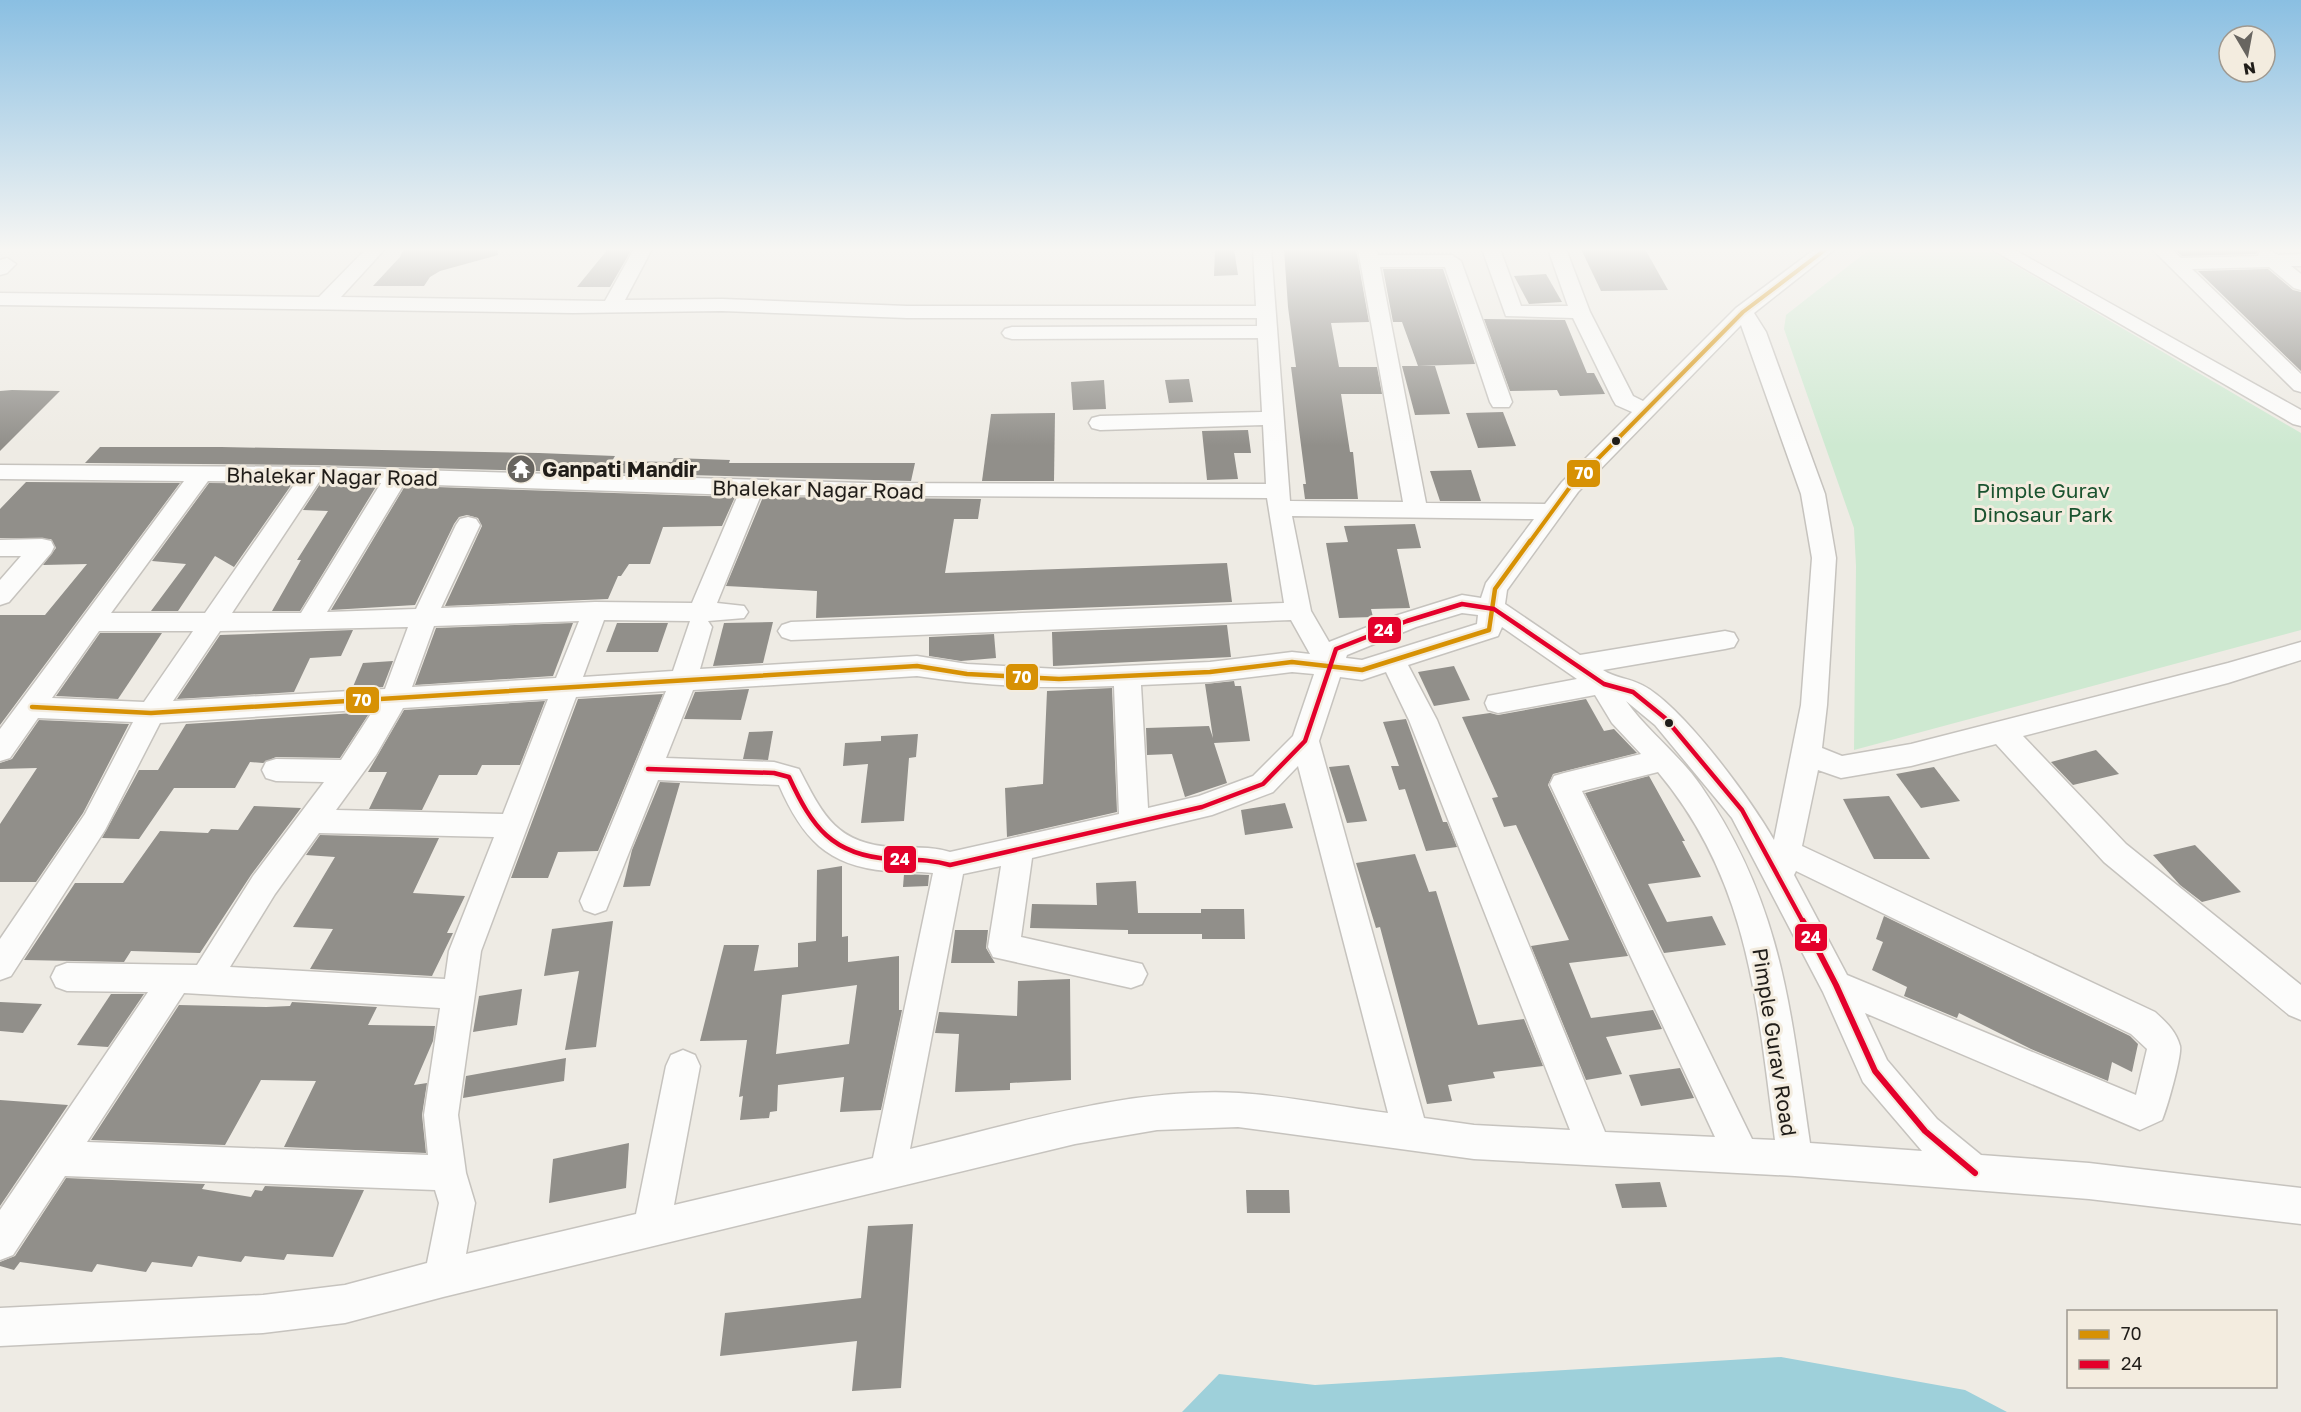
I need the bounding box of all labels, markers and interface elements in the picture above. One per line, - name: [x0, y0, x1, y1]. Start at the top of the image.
- north arrow: [2217, 24, 2277, 84]
- text: N: [2242, 58, 2257, 80]
- unlabelled marker: [1610, 435, 1622, 447]
- temple icon: Ganpati Mandir: [505, 453, 537, 485]
- place label: Ganpati Mandir: [542, 456, 697, 482]
- line badge: 70: [1566, 459, 1601, 488]
- street label: Bhalekar Nagar Road: [226, 461, 438, 491]
- text: 70: [1574, 463, 1594, 483]
- street label: Bhalekar Nagar Road: [712, 474, 924, 504]
- park label: Pimple Gurav Dinosaur Park: [1973, 477, 2113, 527]
- line badge: 24: [1367, 616, 1402, 644]
- text: 24: [1374, 620, 1394, 640]
- line badge: 70: [1005, 663, 1039, 691]
- text: 70: [1012, 667, 1032, 687]
- line badge: 70: [345, 686, 380, 714]
- text: 70: [352, 690, 372, 710]
- unlabelled marker: [1663, 717, 1675, 729]
- line badge: 24: [883, 845, 917, 874]
- text: 24: [890, 849, 910, 869]
- line badge: 24: [1794, 923, 1828, 952]
- text: 24: [1801, 927, 1821, 947]
- street label: Pimple Gurav Road: [1747, 946, 1803, 1138]
- legend: [2067, 1310, 2277, 1388]
- text: 70: [2121, 1322, 2142, 1344]
- text: 24: [2121, 1352, 2142, 1374]

